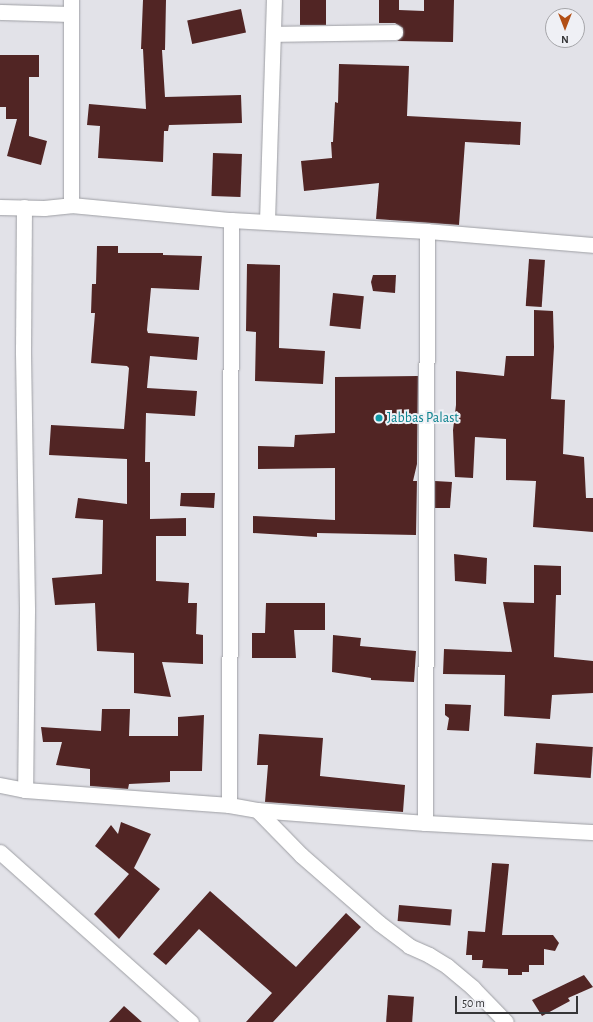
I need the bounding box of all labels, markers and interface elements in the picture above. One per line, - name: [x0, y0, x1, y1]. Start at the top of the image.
- north arrow: [545, 8, 585, 48]
- text: N: [561, 34, 569, 45]
- place label: Jabbas Palast: [387, 410, 459, 426]
- marker: Jabbas Palast: [374, 413, 384, 423]
- scale bar: [457, 988, 580, 1014]
- text: 50 m: [462, 997, 485, 1009]

